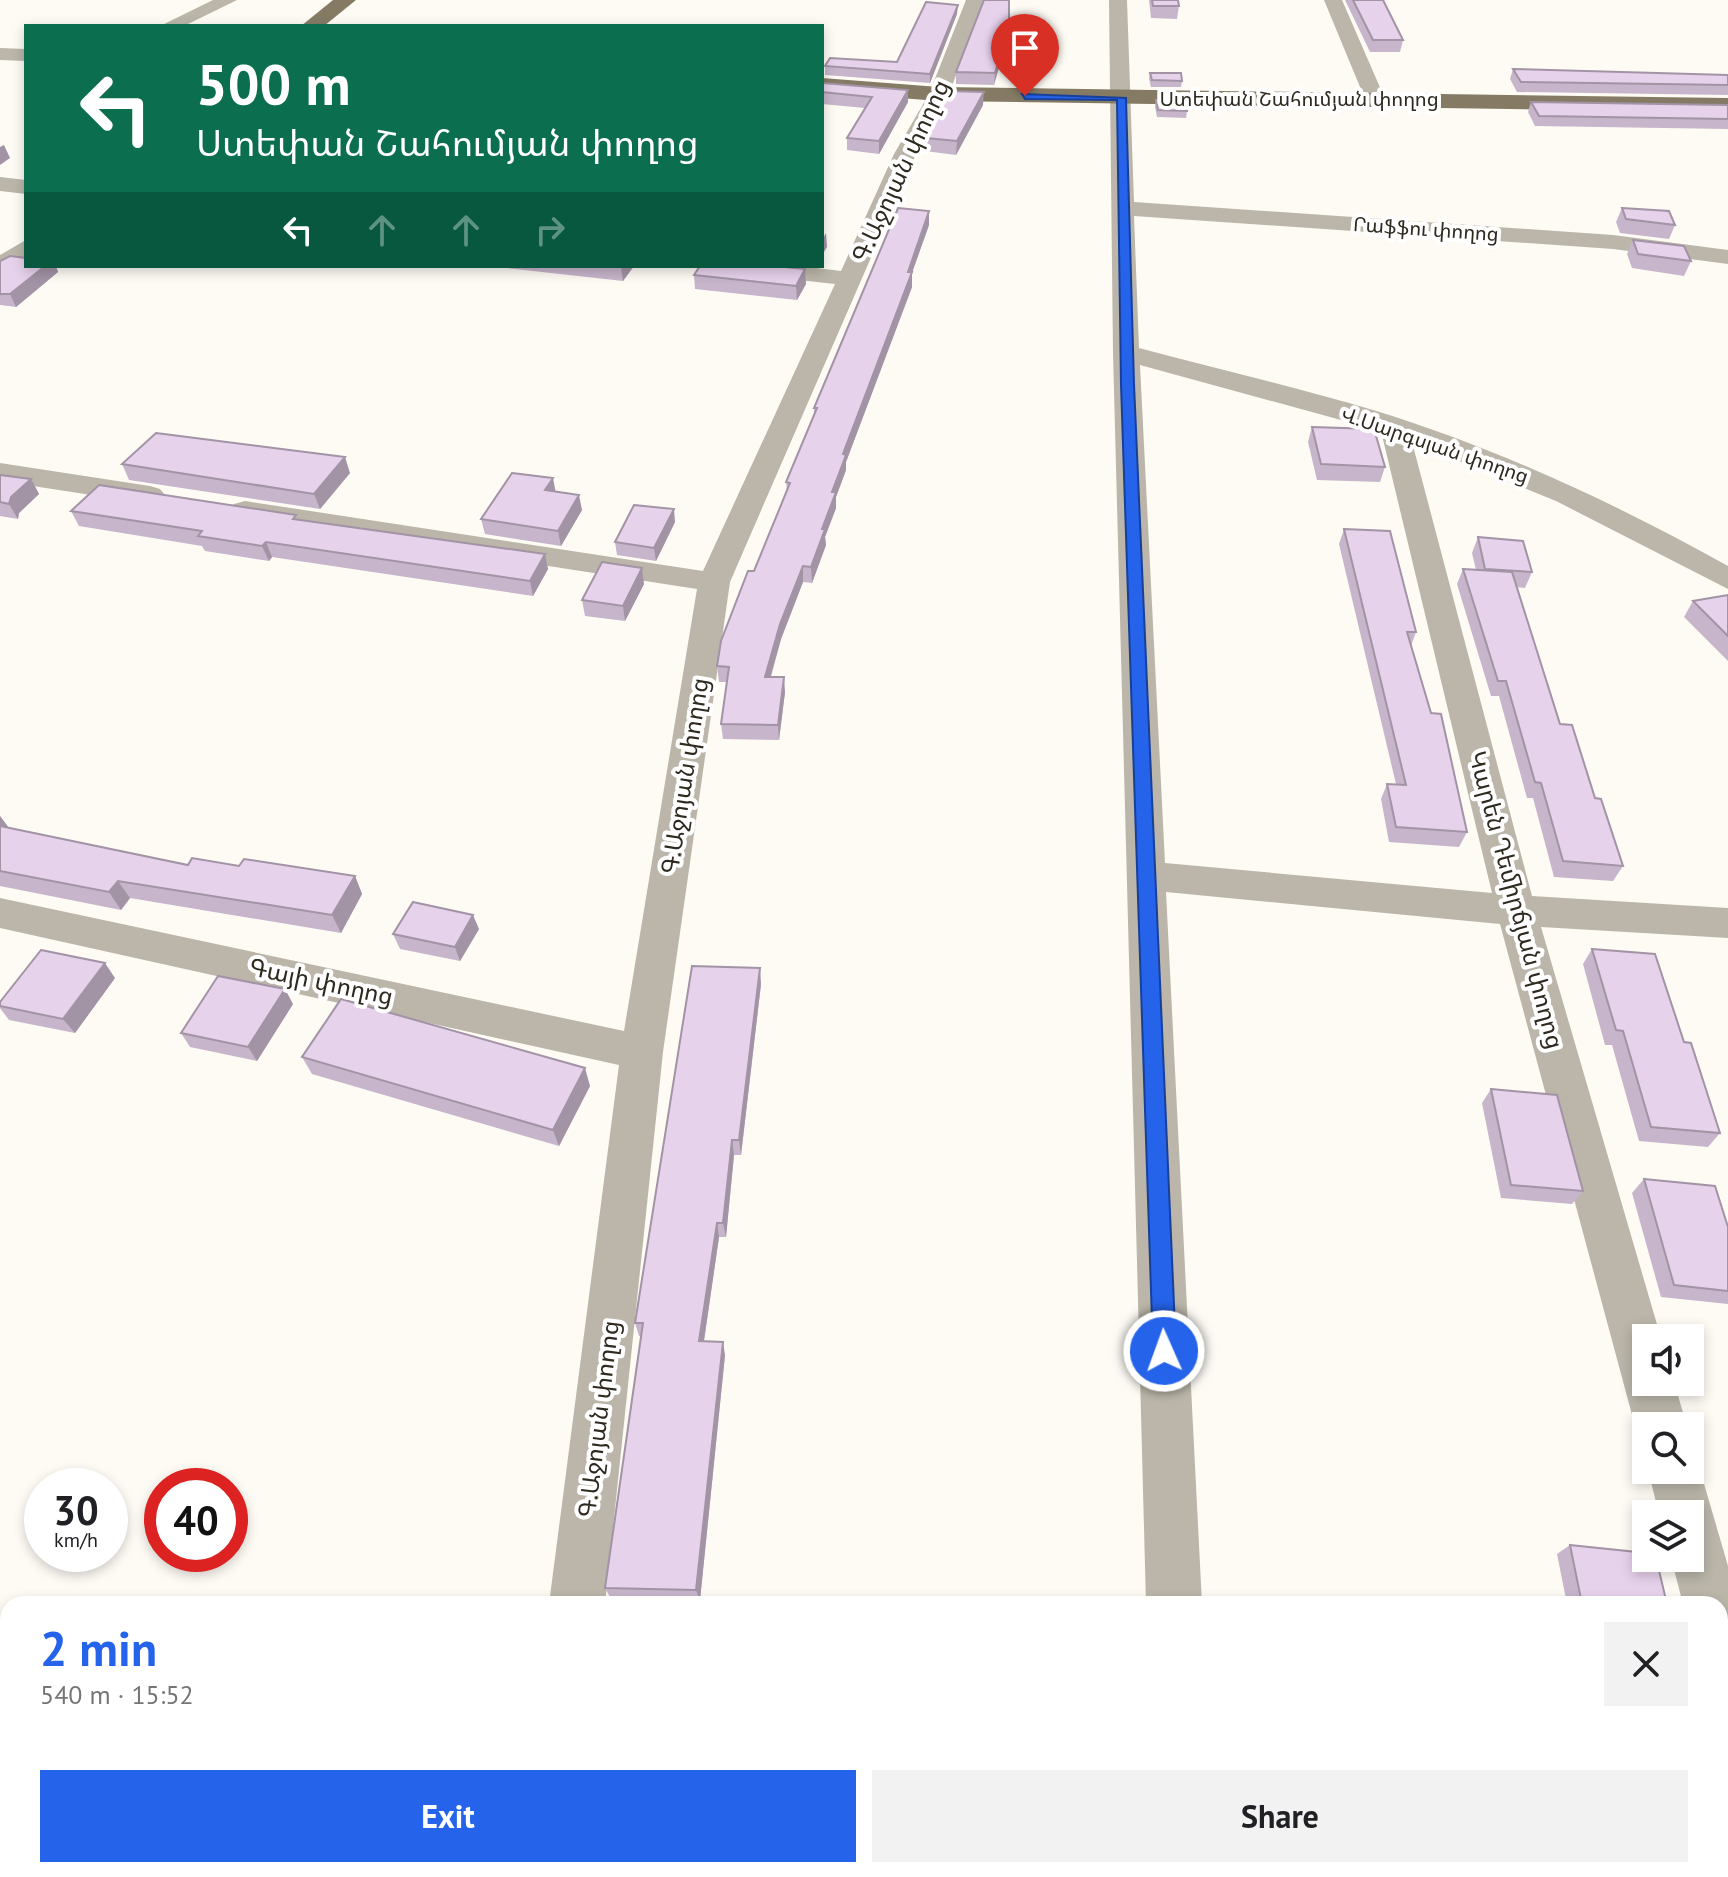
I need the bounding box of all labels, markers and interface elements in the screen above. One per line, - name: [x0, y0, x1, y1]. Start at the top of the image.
- pin: [991, 14.0, 1059, 96]
- icon: arrive: [1003, 26, 1047, 70]
- text: 500 m: [196, 48, 351, 120]
- icon: left: [64, 56, 168, 160]
- street label: Գ.Աջոյան փողոց: [845, 74, 957, 267]
- street label: Ստեփան Շահումյան փողոց: [1159, 86, 1439, 112]
- text: Ստեփան Շահումյան փողոց: [196, 119, 699, 166]
- icon: left: [276, 208, 320, 252]
- icon: ahead: [360, 208, 404, 252]
- icon: ahead: [444, 208, 488, 252]
- icon: right: [528, 208, 572, 252]
- street label: Րաֆֆու փողոց: [1352, 211, 1500, 247]
- street label: Վ.Սարգսյան փողոց: [1338, 401, 1532, 489]
- street label: Գ.Աջոյան փողոց: [654, 676, 715, 876]
- street label: Կարեն Դեմիրճյան փողոց: [1462, 748, 1571, 1052]
- street label: Գայի փողոց: [246, 951, 396, 1012]
- position arrow: [1122, 1309, 1206, 1393]
- street label: Գ.Աջոյան փողոց: [571, 1319, 626, 1519]
- map controls: [1632, 1324, 1704, 1572]
- button: sound: [1632, 1324, 1704, 1396]
- button: search: [1632, 1412, 1704, 1484]
- speed limit sign: 40: [144, 1468, 248, 1572]
- text: 30: [53, 1484, 99, 1536]
- button: layers: [1632, 1500, 1704, 1572]
- text: km/h: [54, 1527, 98, 1553]
- text: 2 min: [40, 1617, 157, 1679]
- button: close: [1604, 1622, 1688, 1706]
- text: 540 m · 15:52: [40, 1678, 194, 1711]
- button: Exit: [40, 1770, 856, 1862]
- button: Share: [872, 1770, 1688, 1862]

